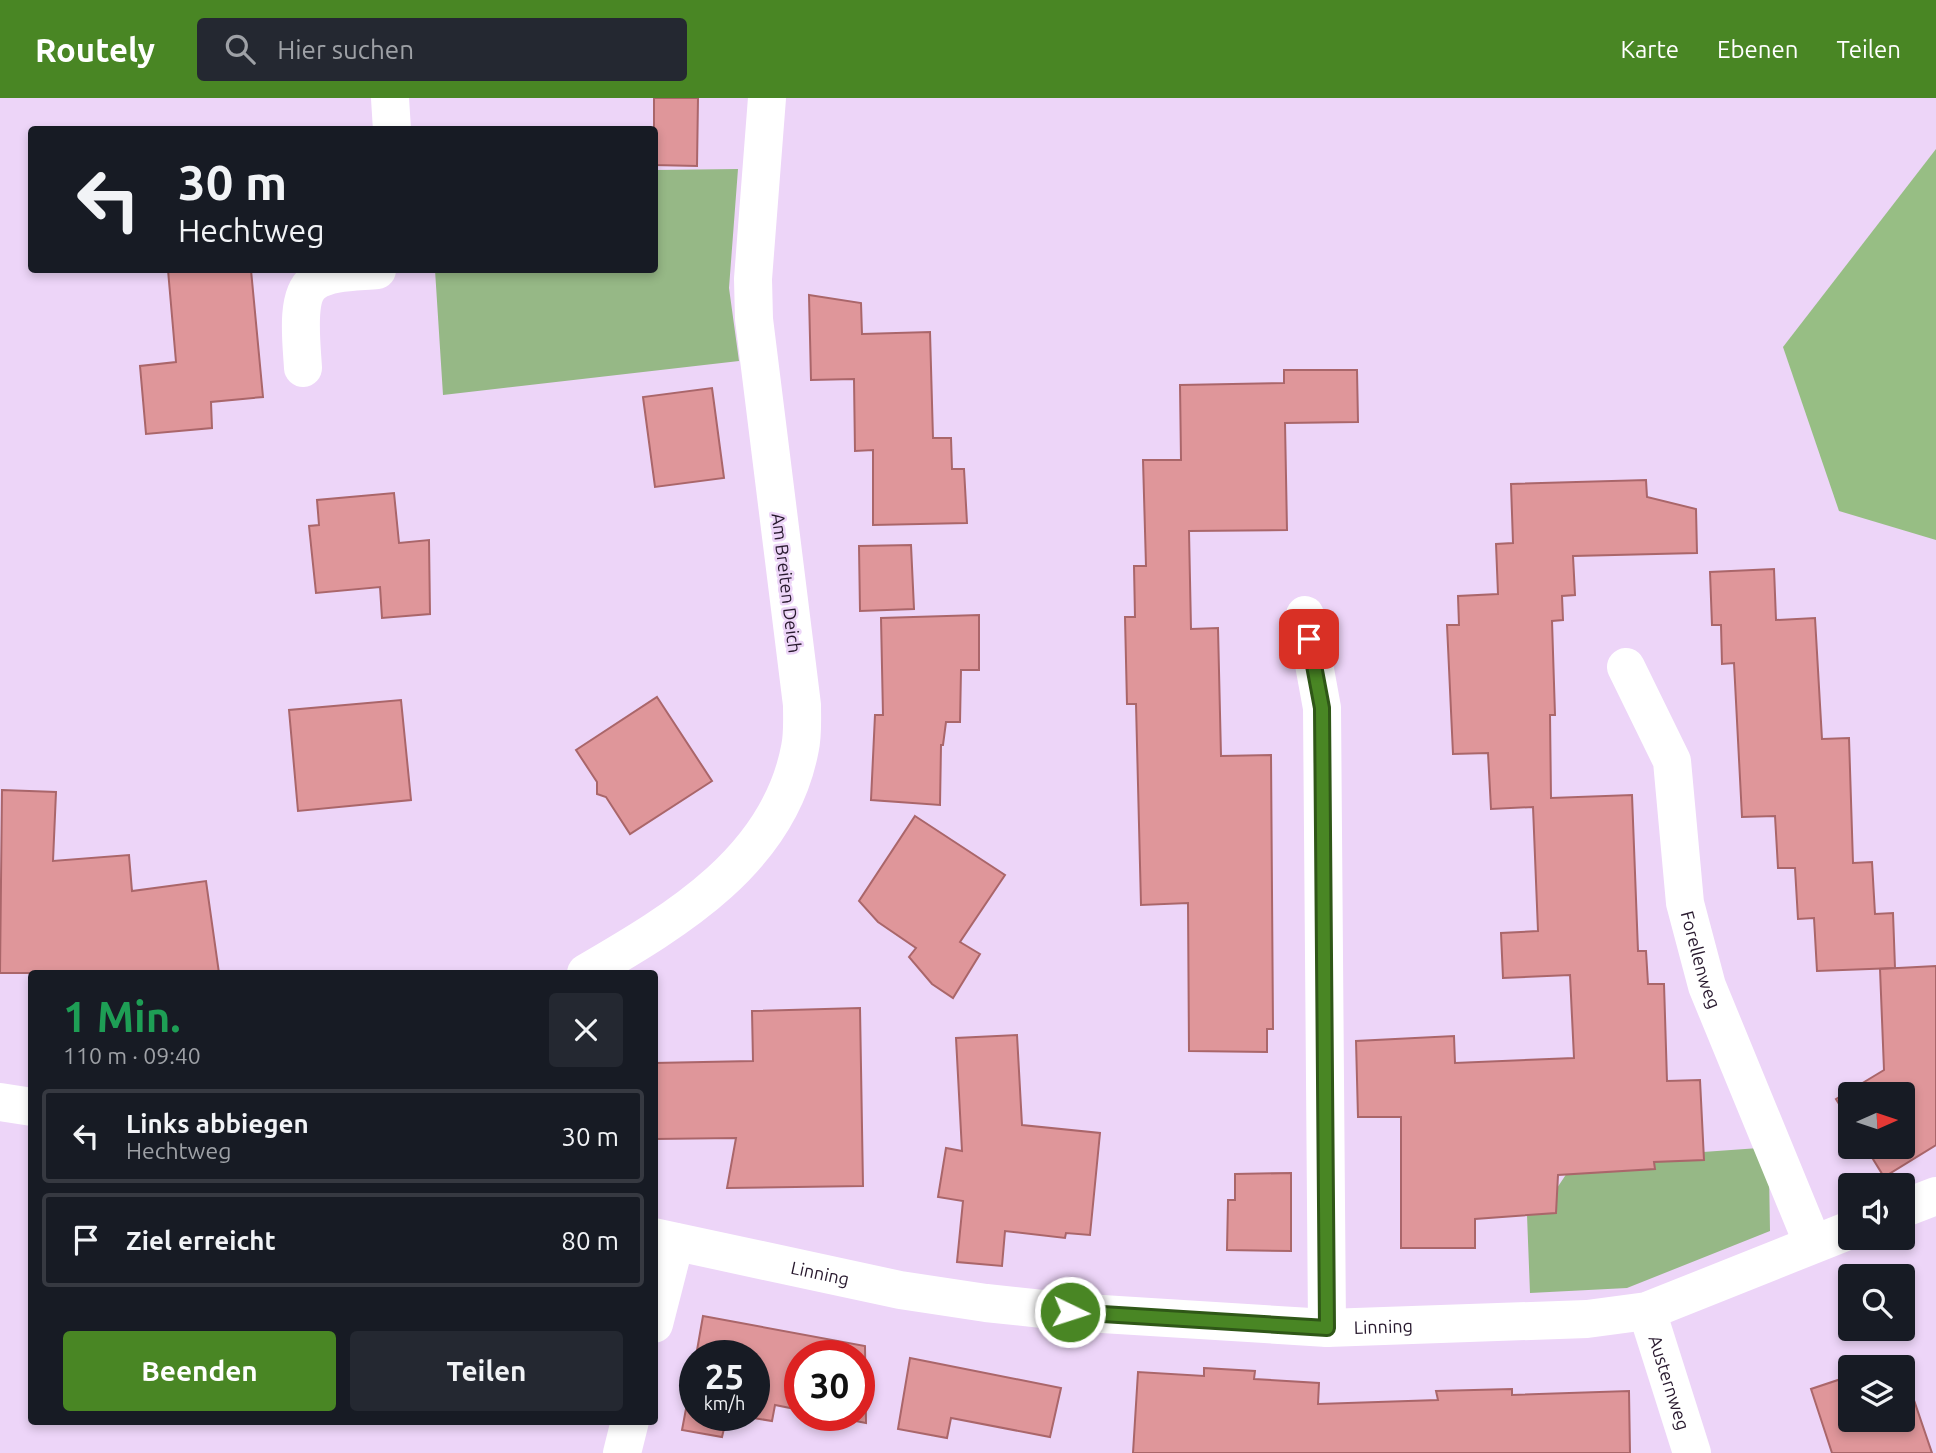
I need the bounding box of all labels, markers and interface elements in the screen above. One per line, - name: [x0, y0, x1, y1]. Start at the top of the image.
- search box: [197, 18, 687, 81]
- icon: search: [221, 30, 259, 68]
- text: Routely: [35, 31, 155, 68]
- text: Hier suchen: [277, 35, 414, 64]
- text: Karte: [1620, 36, 1679, 63]
- text: Ebenen: [1717, 36, 1798, 63]
- text: Teilen: [1836, 36, 1901, 63]
- icon: left: [63, 154, 154, 245]
- text: 30 m: [178, 154, 287, 209]
- text: Hechtweg: [178, 212, 325, 248]
- street label: Am Breiten Deich: [768, 512, 806, 654]
- pin: [1279, 609, 1339, 669]
- icon: arrive: [1290, 620, 1328, 658]
- street label: Forellenweg: [1677, 909, 1725, 1011]
- text: 1 Min.: [63, 993, 181, 1040]
- button: close: [549, 993, 623, 1067]
- text: 110 m · 09:40: [63, 1043, 201, 1068]
- north arrow: [1838, 1082, 1914, 1158]
- map controls: [1838, 1082, 1915, 1432]
- text: Links abbiegen: [126, 1109, 309, 1138]
- icon: left: [67, 1117, 105, 1155]
- text: 30 m: [561, 1122, 619, 1151]
- text: Hechtweg: [126, 1138, 231, 1163]
- button: sound: [1838, 1173, 1915, 1250]
- icon: arrive: [67, 1221, 105, 1259]
- text: Ziel erreicht: [126, 1226, 276, 1255]
- text: 80 m: [561, 1226, 619, 1255]
- street label: Linning: [789, 1257, 851, 1289]
- button: search: [1838, 1264, 1915, 1341]
- position arrow: [1033, 1275, 1107, 1349]
- street label: Linning: [1353, 1315, 1413, 1337]
- button: Beenden: [63, 1331, 336, 1411]
- button: Teilen: [350, 1331, 623, 1411]
- street label: Austernweg: [1645, 1333, 1694, 1432]
- speed limit sign: 30: [784, 1340, 875, 1431]
- button: layers: [1838, 1355, 1915, 1432]
- text: 25: [705, 1356, 744, 1396]
- text: km/h: [704, 1393, 745, 1413]

